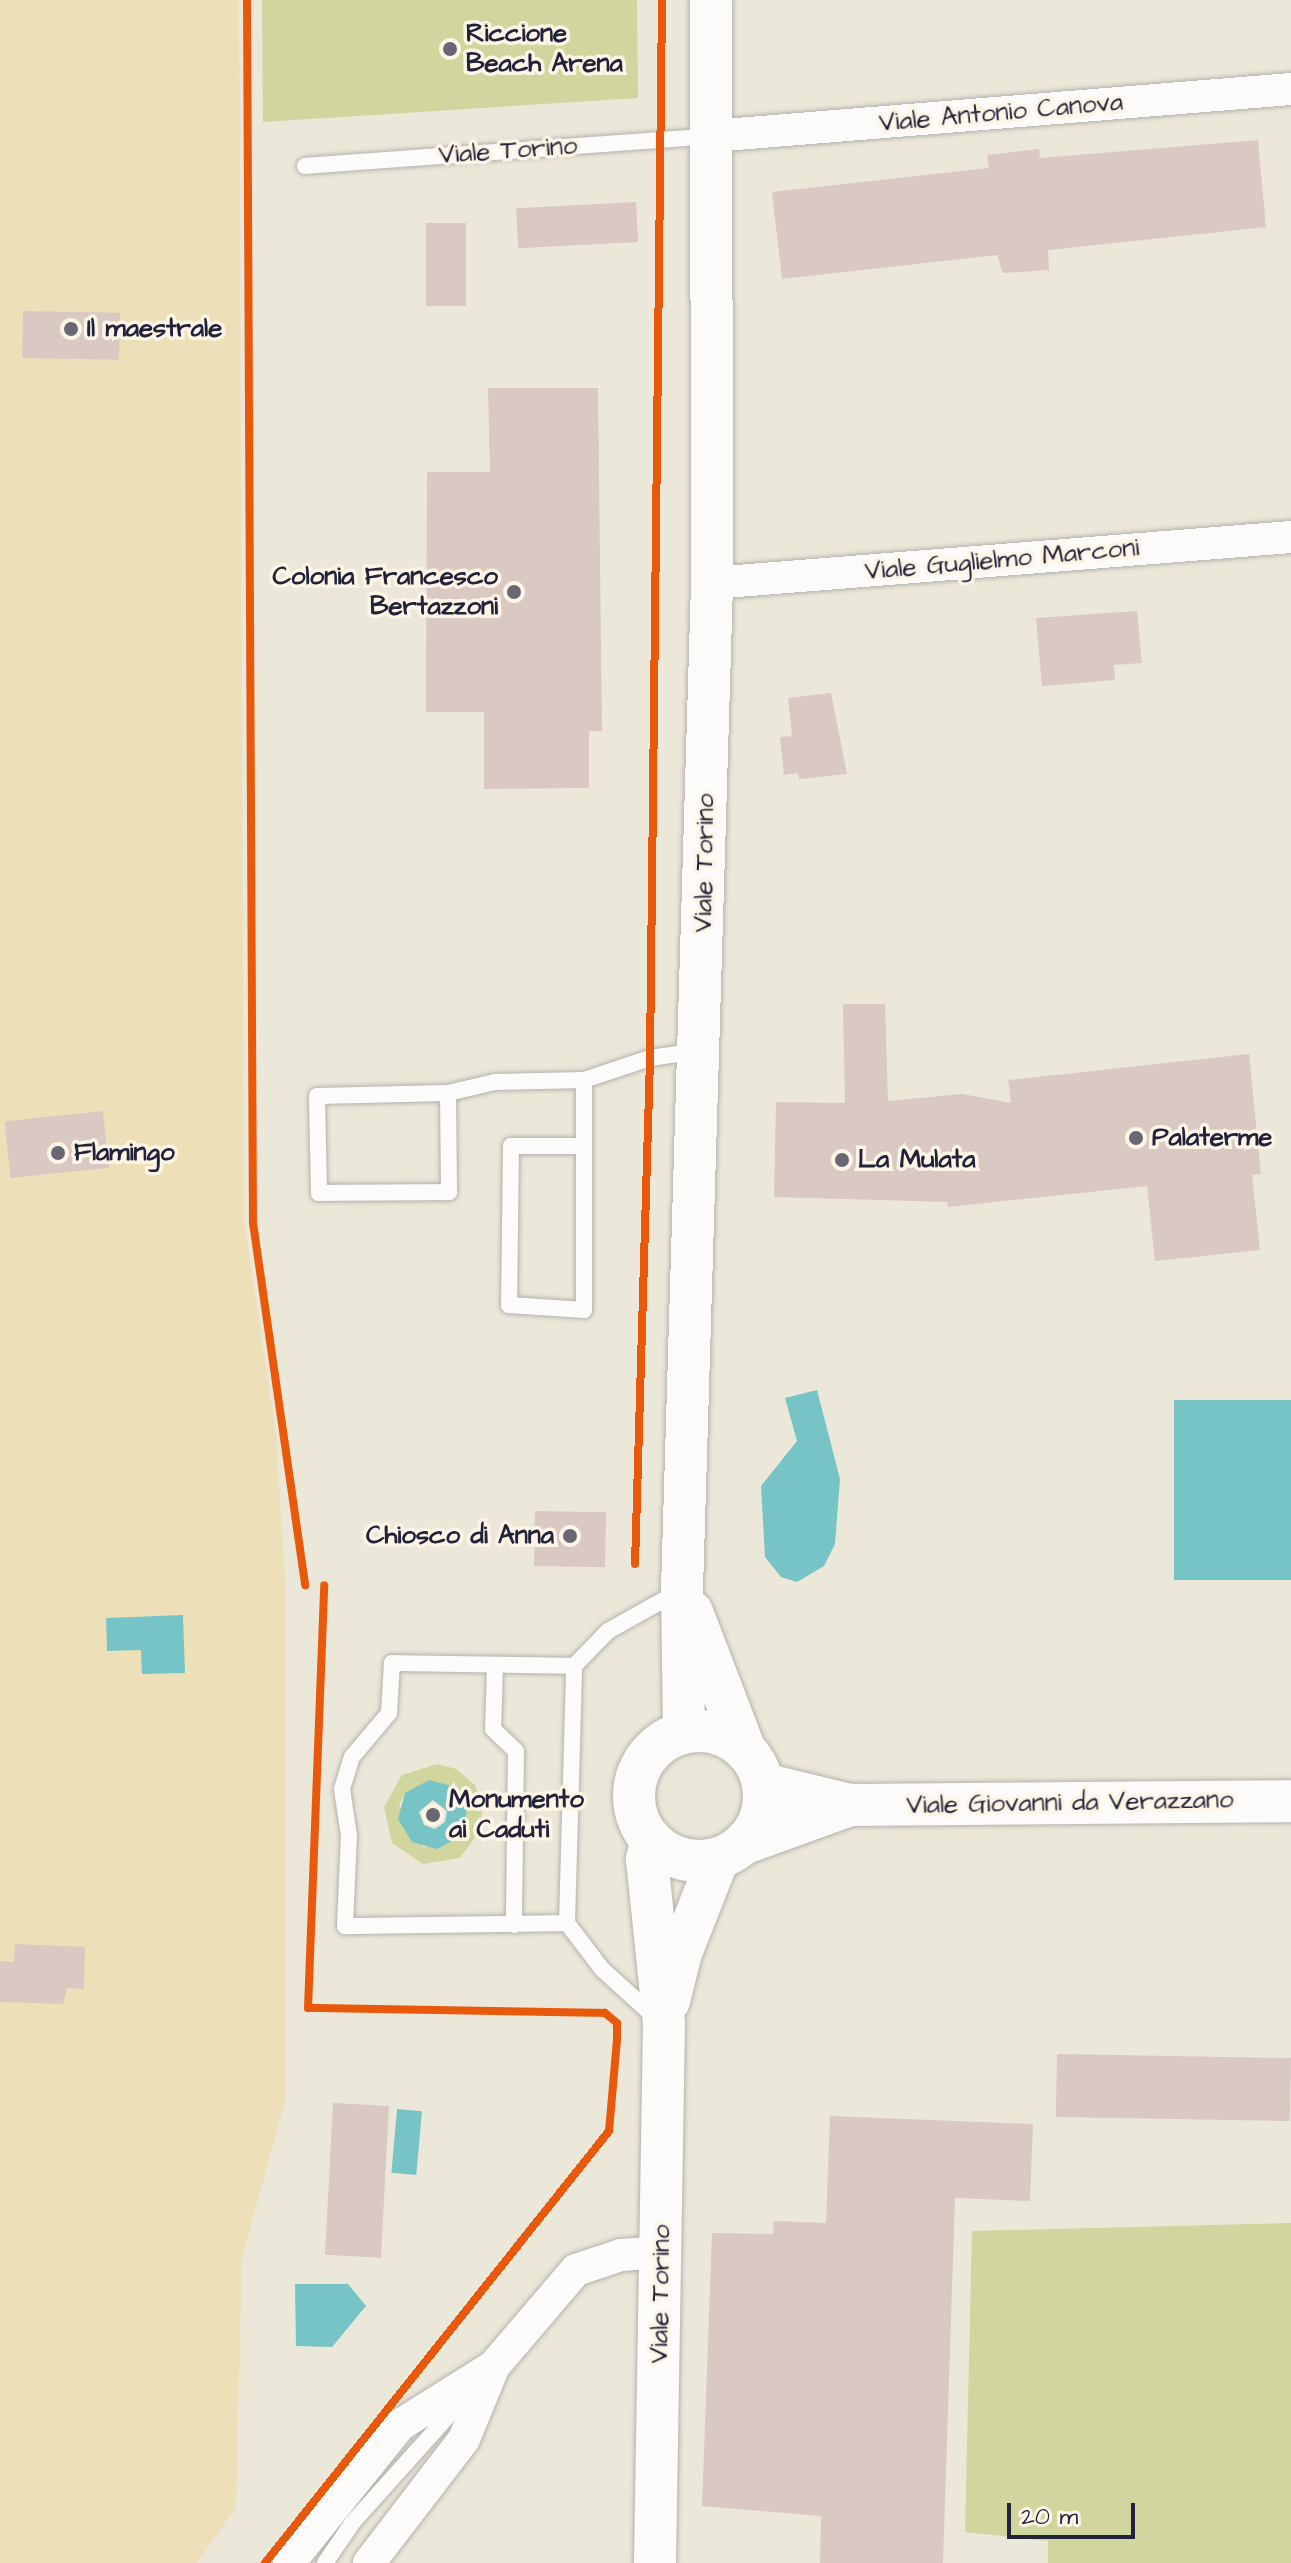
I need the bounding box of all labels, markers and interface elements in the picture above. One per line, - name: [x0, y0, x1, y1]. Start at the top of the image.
- place label: Riccione Beach Arena: [466, 18, 623, 80]
- marker: Riccione Beach Arena: [441, 40, 459, 58]
- street label: Viale Antonio Canova: [878, 87, 1124, 139]
- street label: Viale Torino: [438, 131, 578, 171]
- place label: Il maestrale: [87, 313, 222, 345]
- marker: Il maestrale: [62, 320, 80, 338]
- street label: Viale Guglielmo Marconi: [864, 532, 1140, 588]
- place label: Colonia Francesco Bertazzoni: [272, 561, 498, 622]
- marker: Colonia Francesco Bertazzoni: [505, 583, 523, 601]
- street label: Viale Torino: [688, 793, 722, 933]
- place label: Palaterme: [1152, 1122, 1272, 1154]
- marker: Palaterme: [1127, 1129, 1145, 1147]
- place label: Flamingo: [74, 1137, 175, 1169]
- marker: Flamingo: [49, 1144, 67, 1162]
- place label: La Mulata: [858, 1144, 975, 1176]
- marker: La Mulata: [833, 1151, 851, 1169]
- place label: Chiosco di Anna: [366, 1520, 554, 1552]
- marker: Chiosco di Anna: [561, 1527, 579, 1545]
- place label: Monumento ai Caduti: [449, 1784, 584, 1846]
- street label: Viale Giovanni da Verazzano: [906, 1785, 1234, 1821]
- marker: Monumento ai Caduti: [424, 1806, 442, 1824]
- street label: Viale Torino: [644, 2224, 678, 2364]
- scale bar: [1011, 2487, 1139, 2537]
- text: 20 m: [1021, 2500, 1078, 2534]

